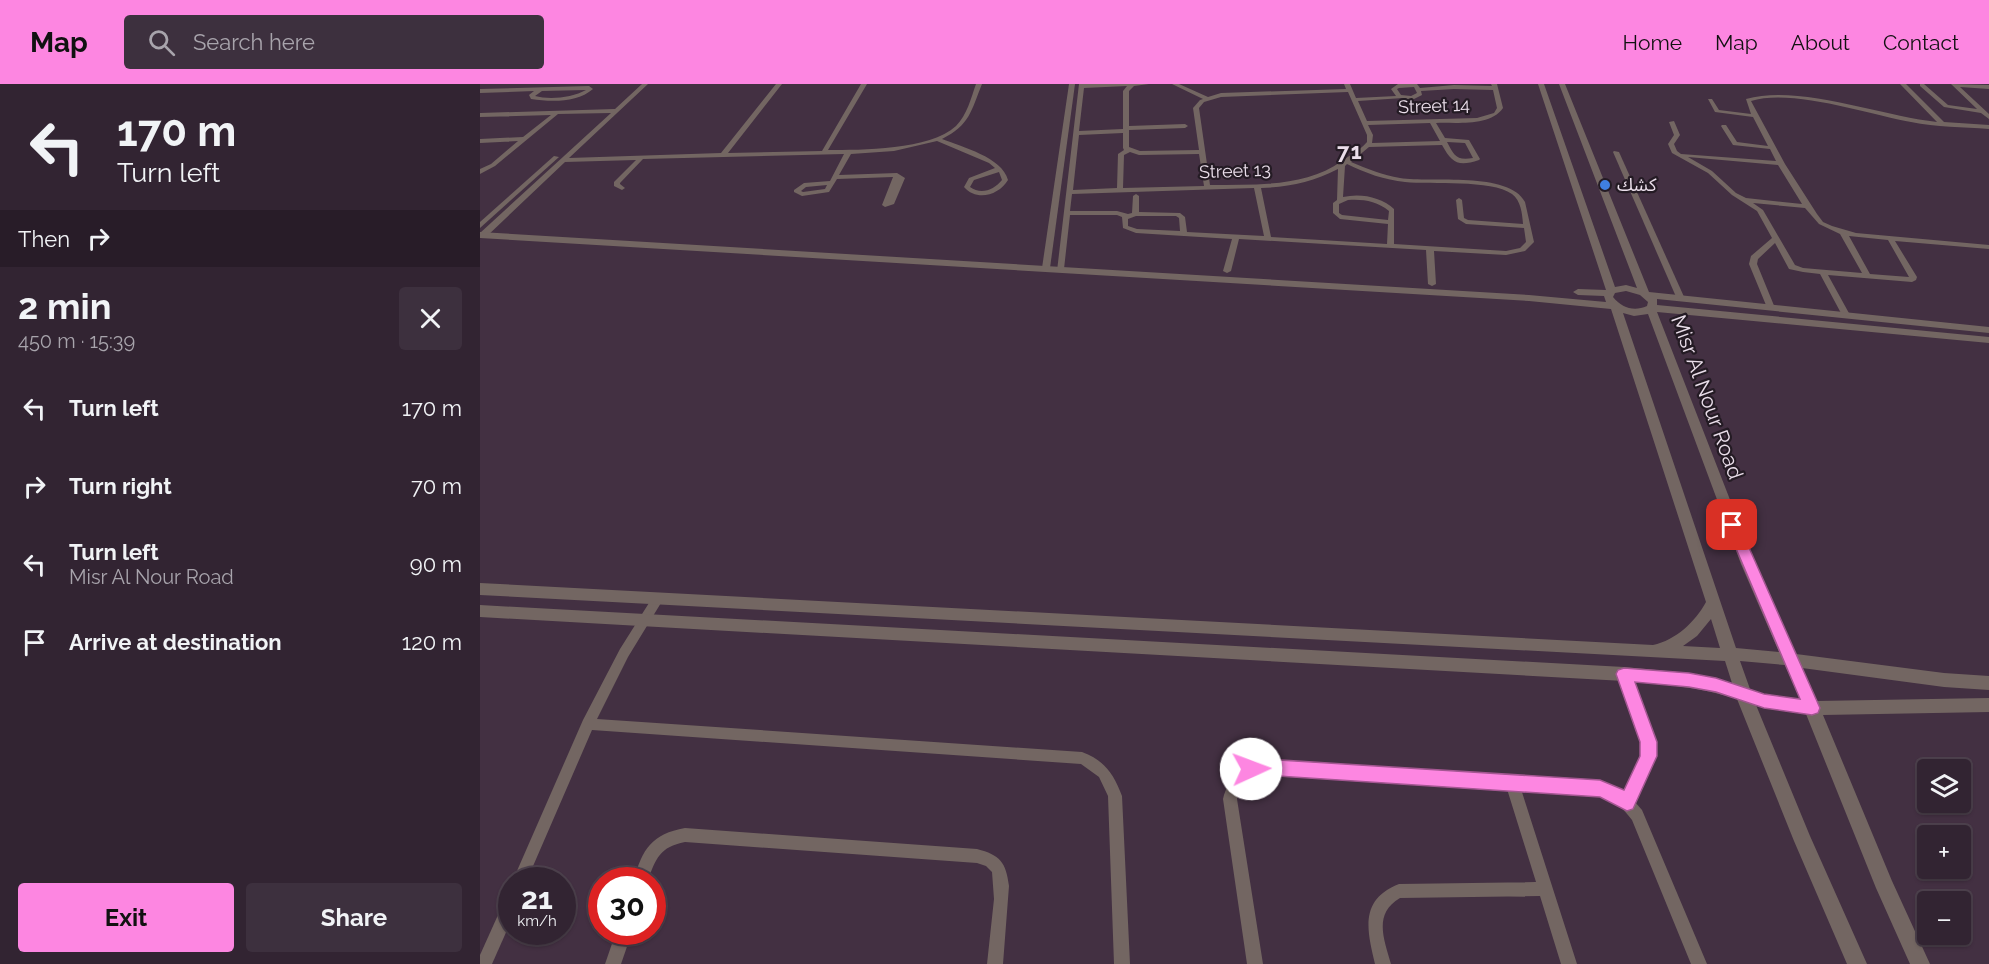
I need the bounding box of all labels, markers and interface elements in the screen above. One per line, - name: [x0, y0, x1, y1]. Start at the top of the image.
- search box: [124, 15, 544, 69]
- text: Map: [30, 26, 88, 59]
- icon: search: [145, 26, 178, 59]
- text: Search here: [193, 29, 315, 55]
- text: Home: [1623, 30, 1682, 55]
- text: Map: [1715, 30, 1758, 55]
- text: About: [1791, 30, 1850, 55]
- text: Contact: [1883, 30, 1959, 55]
- street label: Street 14: [1398, 94, 1471, 117]
- text: 170 m: [117, 107, 236, 156]
- icon: left: [18, 108, 96, 186]
- district label: 71: [1337, 138, 1363, 164]
- text: Turn left: [117, 157, 220, 188]
- street label: Street 13: [1199, 159, 1271, 182]
- place label: كشك: [1617, 174, 1657, 195]
- marker: كشك: [1598, 178, 1612, 192]
- icon: right: [82, 222, 115, 255]
- text: Then: [18, 226, 70, 252]
- text: 2 min: [18, 285, 111, 327]
- button: close: [399, 287, 462, 350]
- street label: Misr Al Nour Road: [1666, 311, 1749, 482]
- text: 450 m · 15:39: [18, 329, 135, 353]
- icon: left: [18, 392, 51, 425]
- text: Turn left: [69, 395, 159, 421]
- text: 170 m: [402, 395, 462, 421]
- icon: right: [18, 470, 51, 503]
- text: Turn right: [69, 473, 172, 499]
- text: 70 m: [411, 473, 462, 499]
- pin: [1706, 499, 1757, 550]
- icon: arrive: [1715, 508, 1748, 541]
- text: Turn left: [69, 539, 159, 565]
- icon: left: [18, 548, 51, 581]
- text: 90 m: [410, 551, 462, 577]
- text: Misr Al Nour Road: [69, 565, 234, 589]
- icon: arrive: [18, 626, 51, 659]
- text: Arrive at destination: [69, 629, 282, 655]
- text: 120 m: [402, 629, 462, 655]
- position arrow: [1219, 737, 1283, 801]
- map controls: [1917, 759, 1971, 945]
- button: layers: [1917, 759, 1971, 813]
- button: +: [1917, 825, 1971, 879]
- speed limit sign: 30: [588, 867, 666, 945]
- text: 21: [521, 881, 553, 916]
- button: Exit: [18, 883, 234, 952]
- button: Share: [246, 883, 462, 952]
- button: −: [1917, 891, 1971, 945]
- text: km/h: [517, 912, 557, 930]

